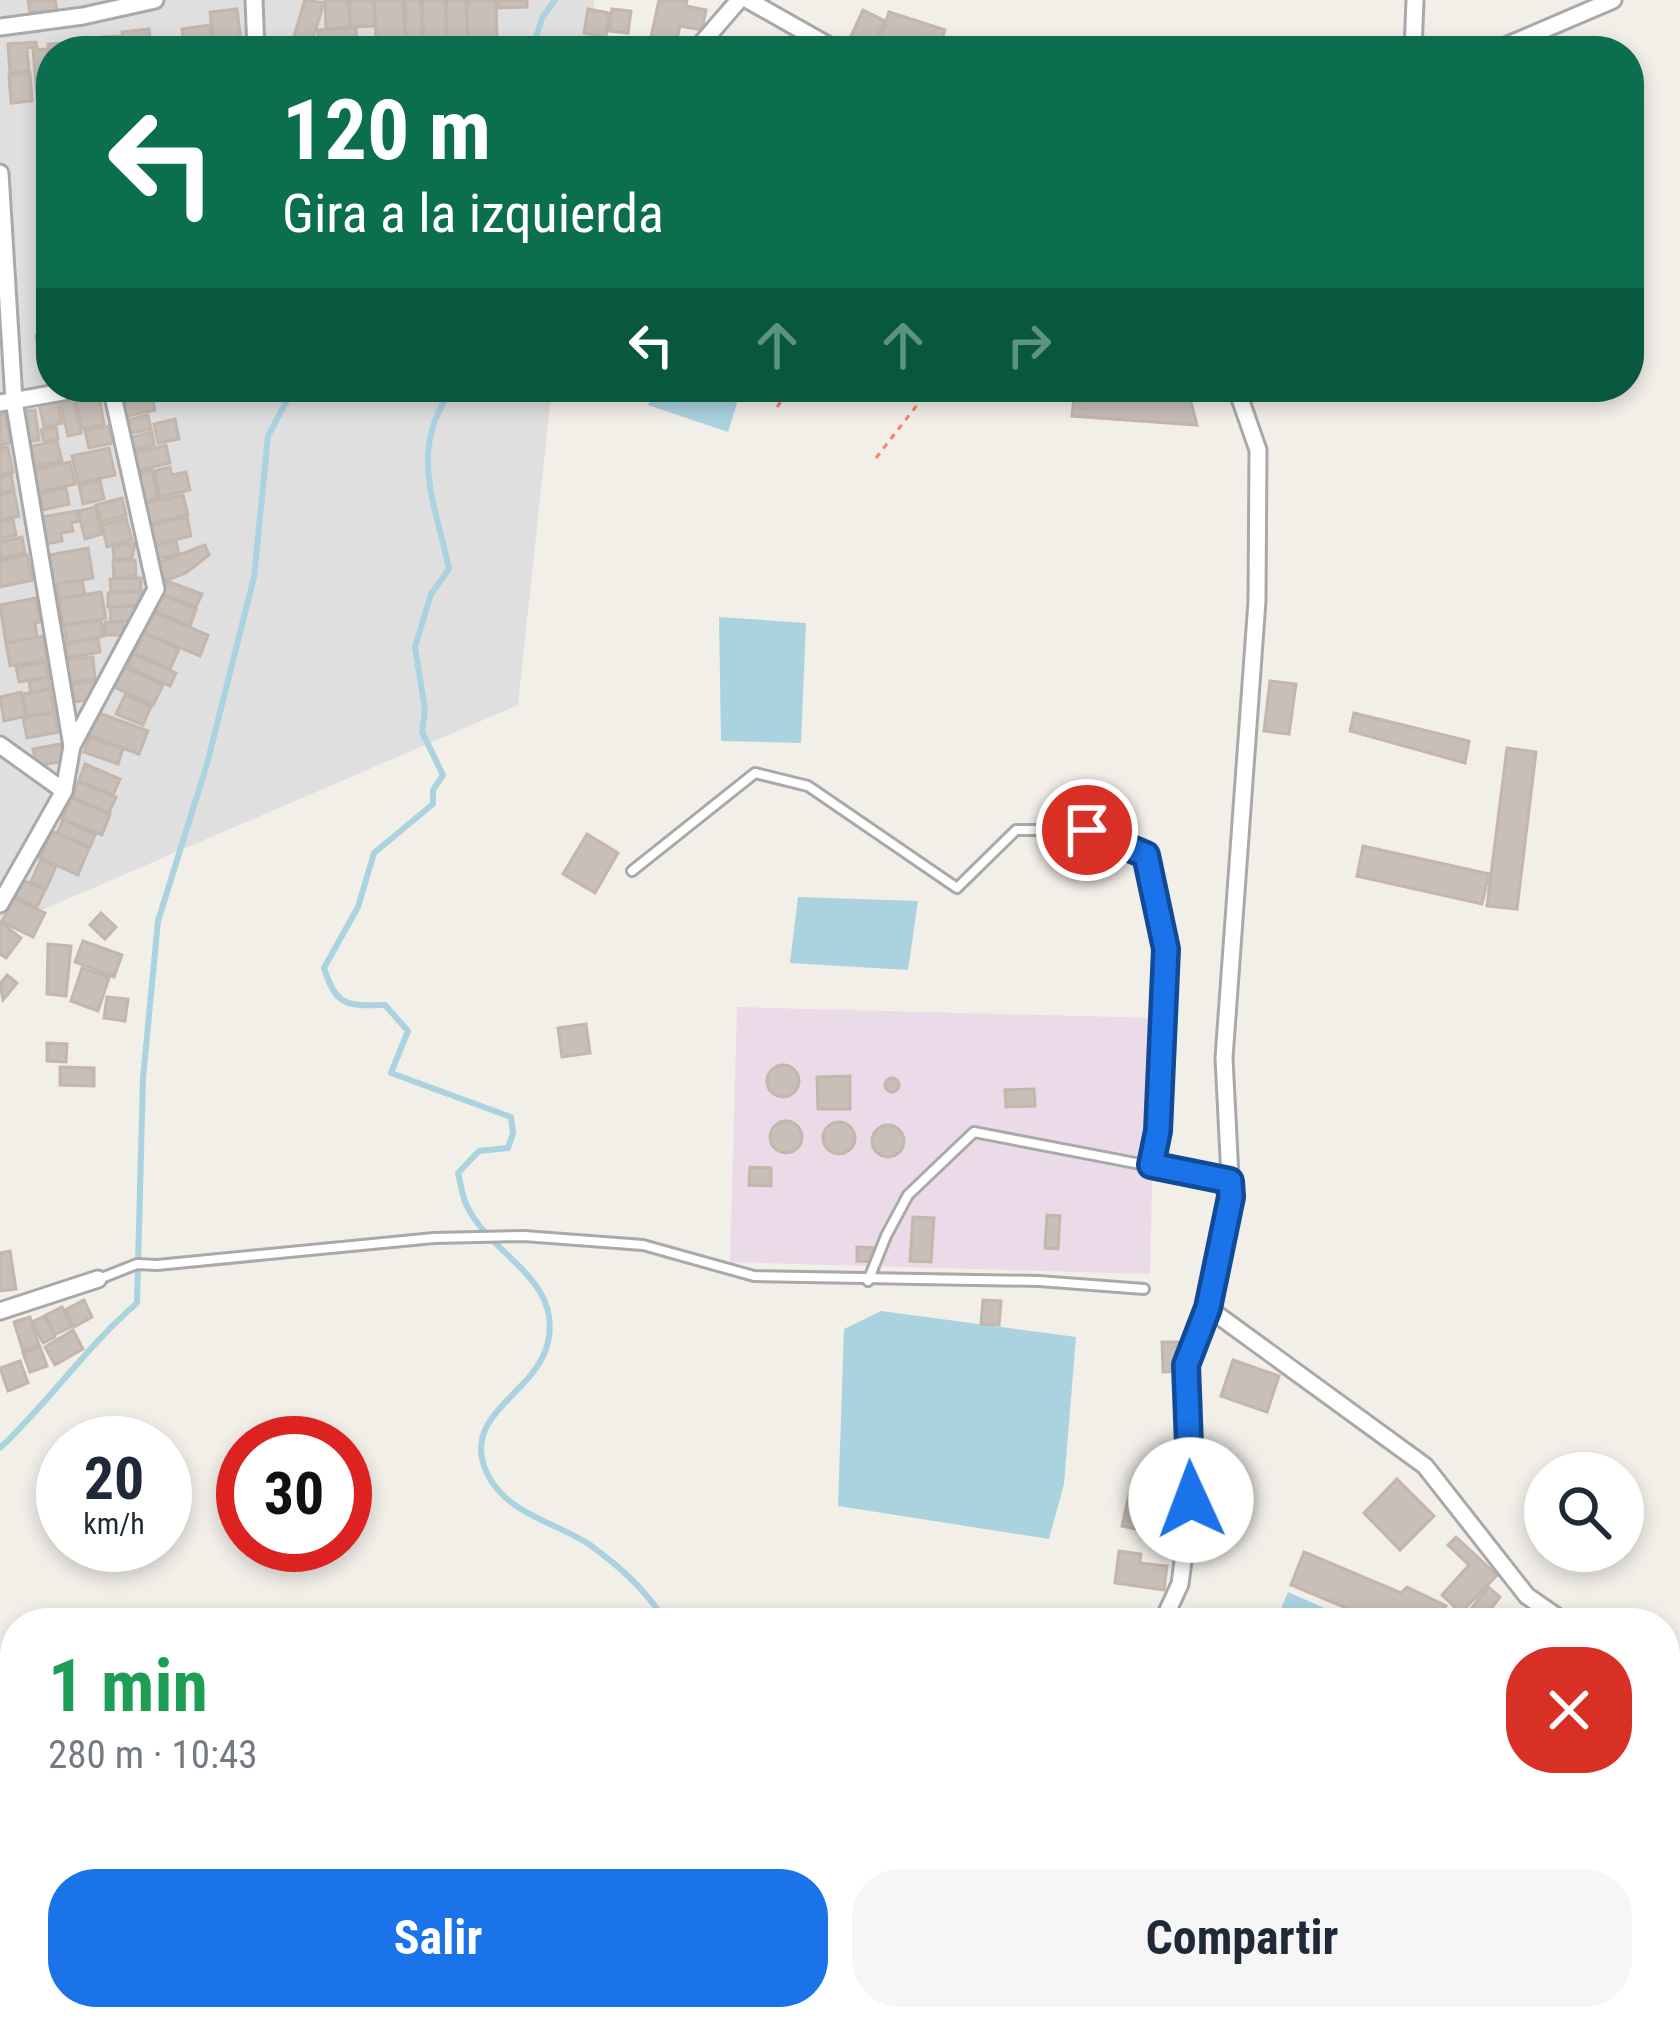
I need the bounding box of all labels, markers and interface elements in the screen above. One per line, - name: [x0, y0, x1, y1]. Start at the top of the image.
- text: 120 m: [282, 81, 491, 180]
- icon: left: [84, 84, 240, 240]
- text: Gira a la izquierda: [282, 182, 664, 245]
- icon: left: [618, 312, 684, 378]
- icon: ahead: [744, 312, 810, 378]
- icon: ahead: [870, 312, 936, 378]
- icon: right: [996, 312, 1062, 378]
- pin: [1036, 779, 1138, 881]
- icon: arrive: [1054, 797, 1120, 863]
- speed limit sign: 30: [216, 1416, 372, 1572]
- position arrow: [1128, 1437, 1254, 1563]
- text: 20: [84, 1443, 144, 1514]
- map controls: [1524, 1452, 1644, 1572]
- button: search: [1524, 1452, 1644, 1572]
- text: km/h: [83, 1506, 145, 1541]
- text: 1 min: [48, 1644, 208, 1729]
- button: close: [1506, 1647, 1632, 1773]
- text: 280 m · 10:43: [48, 1732, 258, 1778]
- button: Salir: [48, 1869, 828, 2007]
- button: Compartir: [852, 1869, 1632, 2007]

